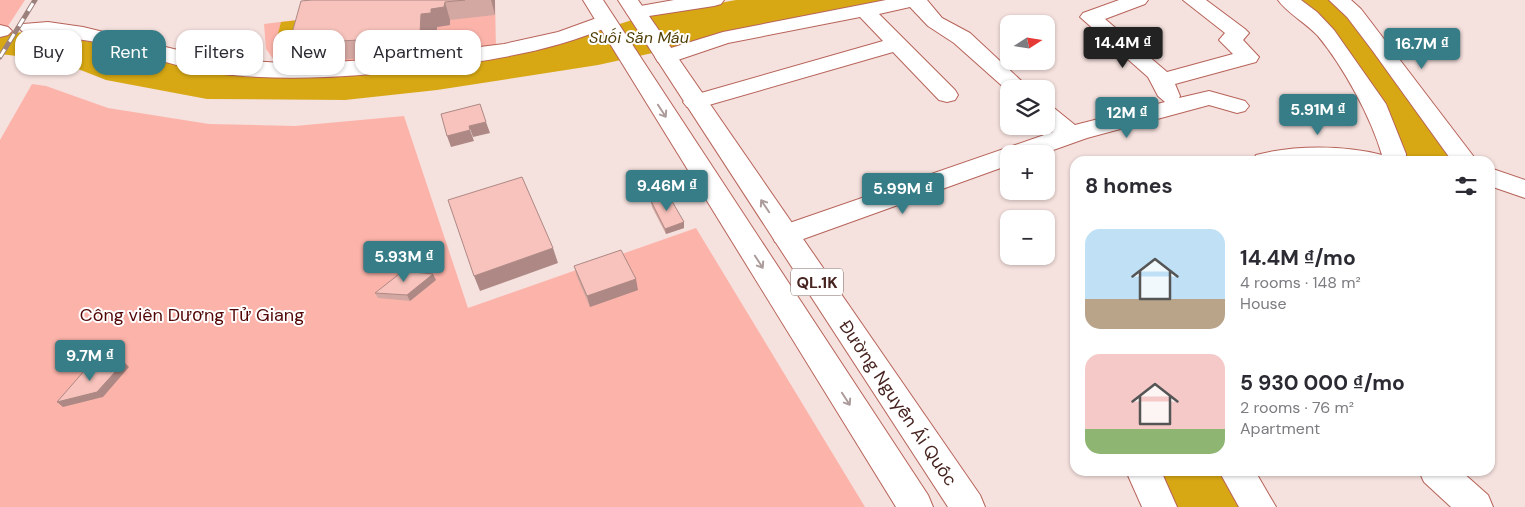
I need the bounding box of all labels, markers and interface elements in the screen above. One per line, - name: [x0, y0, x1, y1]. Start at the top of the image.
- north arrow: [1000, 15, 1055, 70]
- map controls: [1000, 15, 1055, 265]
- water label: Suối Săn Máu: [589, 27, 689, 48]
- pin: 14.4M ₫: [1077, 27, 1169, 69]
- pin: 16.7M ₫: [1376, 28, 1468, 70]
- chip: Buy: [15, 30, 82, 75]
- chip: Rent: [92, 30, 166, 75]
- chip: Filters: [176, 30, 263, 75]
- chip: New: [273, 30, 345, 75]
- chip: Apartment: [355, 30, 481, 75]
- text: 14.4M ₫: [1095, 32, 1151, 53]
- text: 16.7M ₫: [1395, 33, 1449, 54]
- button: layers: [1000, 80, 1055, 135]
- pin: 5.91M ₫: [1272, 94, 1364, 136]
- pin: 12M ₫: [1092, 96, 1162, 139]
- text: 5.91M ₫: [1290, 99, 1346, 120]
- text: 12M ₫: [1106, 102, 1148, 123]
- one-way arrow: [657, 103, 667, 117]
- button: +: [1000, 145, 1055, 200]
- pin: 9.46M ₫: [621, 170, 713, 212]
- pin: 5.99M ₫: [857, 172, 949, 215]
- text: 8 homes: [1085, 172, 1173, 200]
- icon: filters: [1452, 172, 1480, 200]
- text: 9.46M ₫: [637, 175, 697, 196]
- text: 5.99M ₫: [873, 178, 933, 199]
- one-way arrow: [760, 199, 770, 213]
- button: −: [1000, 210, 1055, 265]
- pin: 5.93M ₫: [358, 240, 450, 283]
- text: 14.4M ₫/mo: [1240, 244, 1356, 272]
- text: 5.93M ₫: [374, 246, 434, 267]
- icon: home: [1125, 249, 1185, 309]
- one-way arrow: [754, 255, 764, 269]
- road number: QL.1K: [791, 268, 843, 296]
- text: 4 rooms · 148 m²: [1240, 272, 1361, 293]
- text: House: [1240, 293, 1287, 314]
- park label: Công viên Dương Tử Giang: [80, 303, 304, 327]
- street label: Đường Nguyễn Ái Quốc: [833, 315, 963, 491]
- pin: 9.7M ₫: [49, 340, 131, 382]
- text: 9.7M ₫: [66, 345, 114, 366]
- text: 5 930 000 ₫/mo: [1240, 369, 1405, 397]
- icon: home: [1125, 374, 1185, 434]
- one-way arrow: [841, 392, 852, 406]
- text: 2 rooms · 76 m²: [1240, 397, 1354, 418]
- text: Apartment: [1240, 418, 1320, 439]

